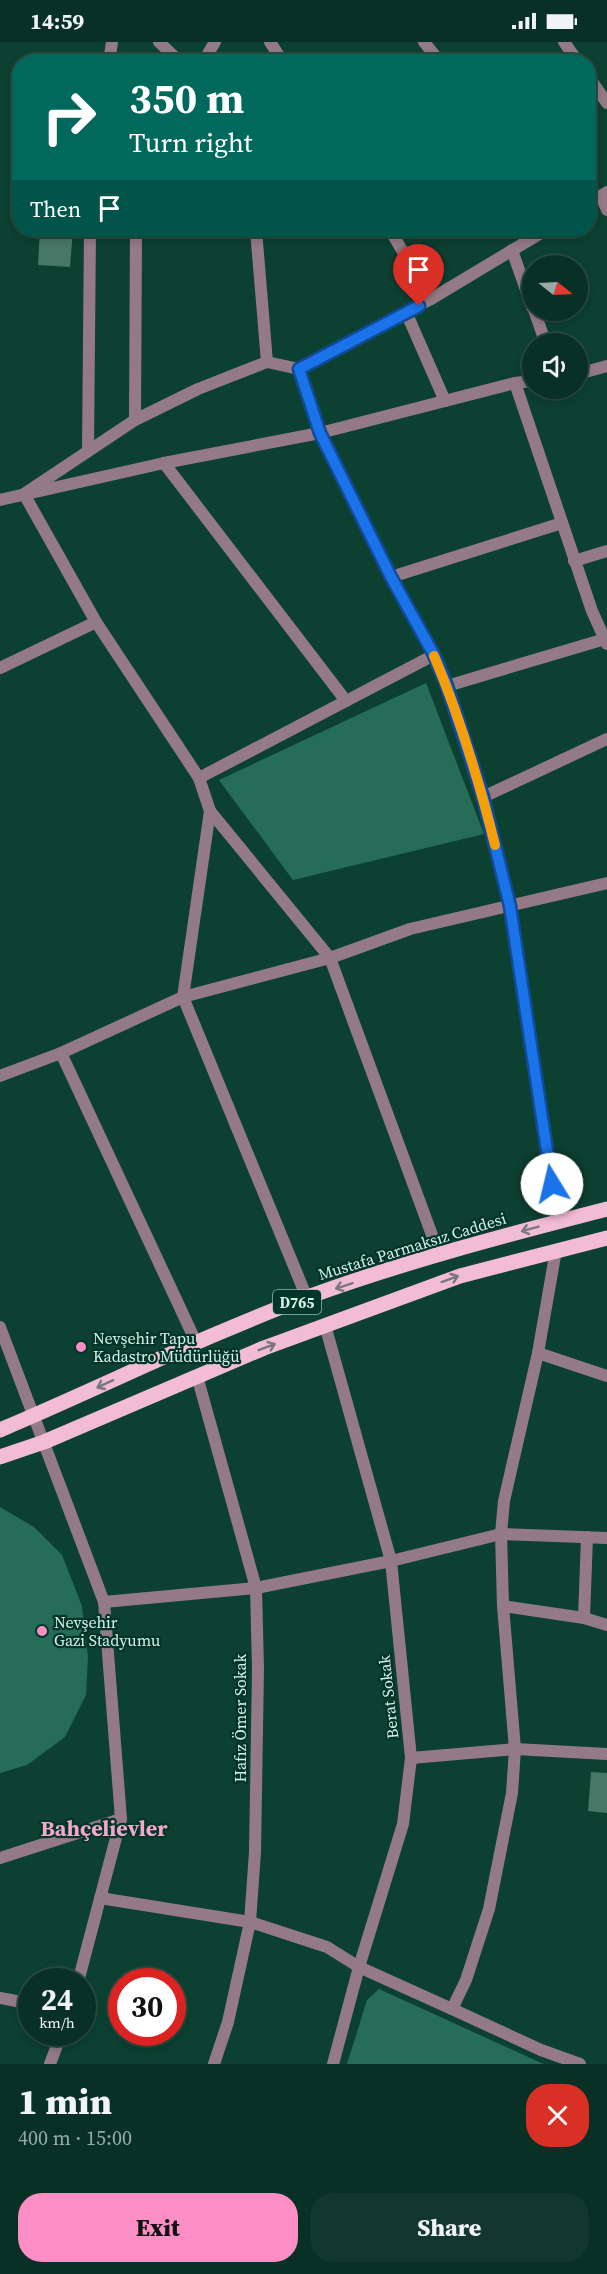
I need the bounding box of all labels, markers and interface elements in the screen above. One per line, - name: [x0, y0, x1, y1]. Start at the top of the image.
- text: 14:59: [30, 6, 84, 36]
- text: 350 m: [129, 69, 244, 127]
- icon: right: [30, 78, 108, 156]
- text: Turn right: [129, 124, 253, 161]
- icon: arrive: [93, 192, 126, 225]
- text: Then: [30, 194, 81, 224]
- pin: [393, 244, 444, 306]
- icon: arrive: [402, 253, 435, 286]
- north arrow: [522, 255, 588, 321]
- map controls: [522, 255, 588, 399]
- button: sound: [522, 333, 588, 399]
- position arrow: [520, 1152, 584, 1216]
- street label: Mustafa Parmaksız Caddesi: [315, 1207, 509, 1285]
- one-way arrow: [521, 1224, 540, 1236]
- one-way arrow: [440, 1273, 459, 1284]
- one-way arrow: [335, 1281, 354, 1292]
- road number: D765: [273, 1290, 321, 1314]
- place label: Nevşehir Tapu Kadastro Müdürlüğü: [93, 1327, 239, 1367]
- marker: Nevşehir Tapu Kadastro Müdürlüğü: [74, 1340, 88, 1354]
- one-way arrow: [258, 1340, 276, 1351]
- one-way arrow: [96, 1379, 114, 1390]
- place label: Nevşehir Gazi Stadyumu: [54, 1611, 160, 1651]
- marker: Nevşehir Gazi Stadyumu: [35, 1624, 49, 1638]
- street label: Hafız Ömer Sokak: [229, 1653, 251, 1782]
- street label: Berat Sokak: [373, 1654, 403, 1740]
- district label: Bahçelievler: [40, 1813, 168, 1843]
- speed limit sign: 30: [108, 1968, 186, 2046]
- text: 24: [41, 1979, 73, 2020]
- text: km/h: [39, 2012, 75, 2033]
- text: 1 min: [18, 2077, 112, 2126]
- button: close: [526, 2084, 589, 2147]
- text: 400 m · 15:00: [18, 2124, 132, 2152]
- button: Exit: [18, 2193, 298, 2262]
- button: Share: [310, 2193, 589, 2262]

